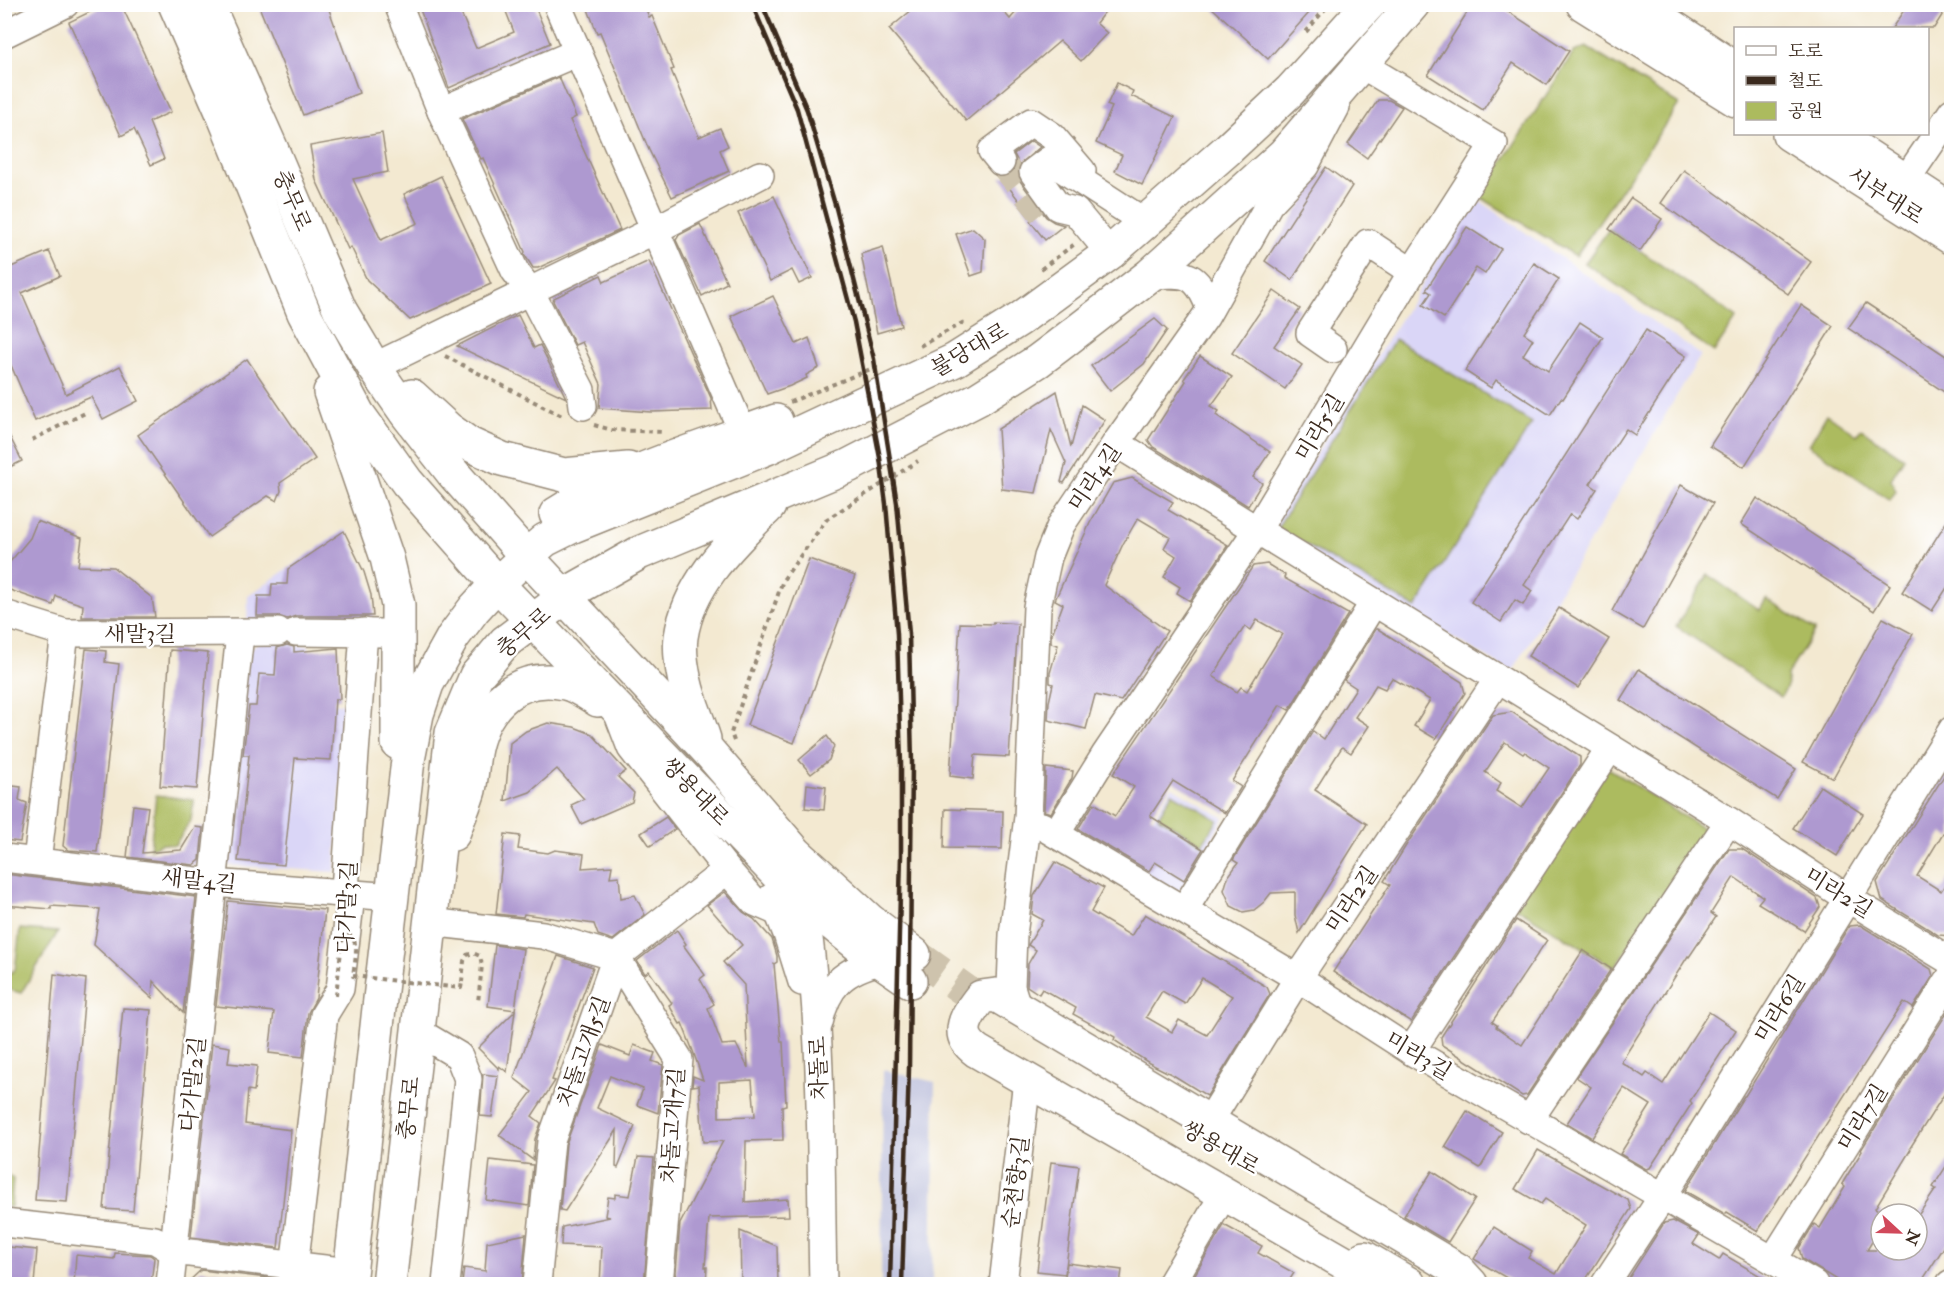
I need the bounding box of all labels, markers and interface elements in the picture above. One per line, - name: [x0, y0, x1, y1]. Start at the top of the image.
- legend: [1734, 27, 1929, 135]
- text: 도로: [1788, 40, 1823, 63]
- text: 철도: [1788, 70, 1823, 93]
- text: 공원: [1788, 100, 1823, 123]
- street label: 서부대로: [1842, 161, 1929, 231]
- street label: 충무로: [267, 166, 317, 235]
- street label: 불당대로: [926, 316, 1013, 383]
- street label: 미라5길: [1289, 389, 1351, 466]
- street label: 미라4길: [1062, 438, 1128, 517]
- street label: 충무로: [490, 601, 557, 664]
- street label: 새말3길: [104, 620, 176, 648]
- street label: 쌍용대로: [656, 751, 735, 832]
- street label: 다가말3길: [331, 860, 363, 954]
- street label: 미라2길: [1319, 861, 1384, 938]
- street label: 미라2길: [1799, 861, 1878, 925]
- street label: 새말4길: [160, 863, 238, 899]
- street label: 미라6길: [1748, 969, 1812, 1048]
- street label: 차돌고개5길: [551, 992, 617, 1111]
- street label: 미라3길: [1380, 1025, 1457, 1086]
- street label: 다가말2길: [174, 1035, 212, 1133]
- street label: 차돌로: [804, 1036, 834, 1100]
- street label: 차돌고개7길: [655, 1066, 691, 1184]
- street label: 충무로: [392, 1075, 426, 1141]
- street label: 미라7길: [1831, 1079, 1894, 1156]
- street label: 쌍용대로: [1177, 1114, 1264, 1181]
- street label: 순천향3길: [996, 1134, 1036, 1230]
- north arrow: [1869, 1202, 1929, 1262]
- text: N: [1900, 1226, 1924, 1248]

